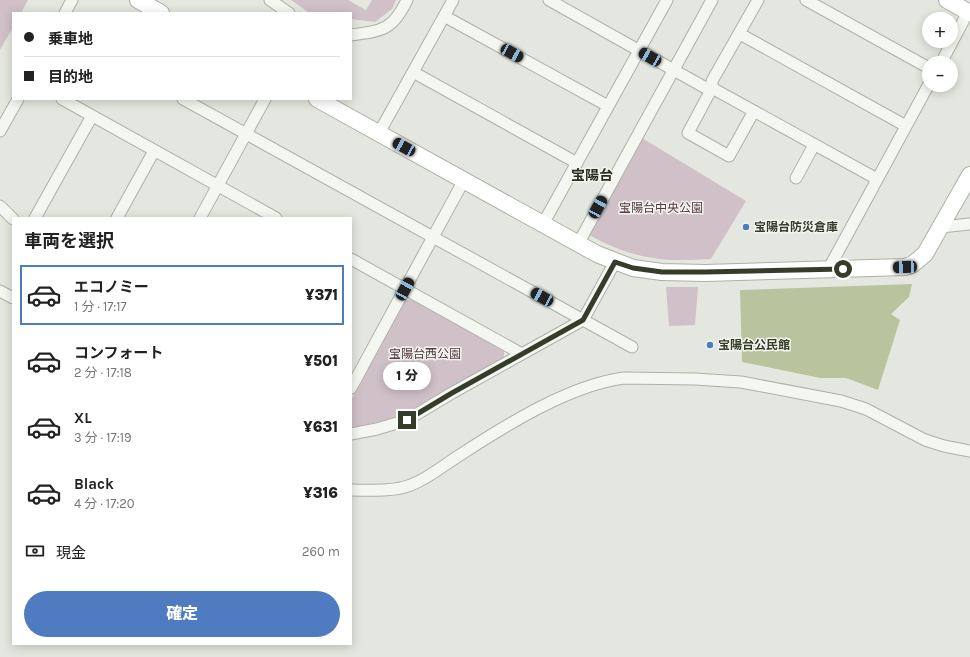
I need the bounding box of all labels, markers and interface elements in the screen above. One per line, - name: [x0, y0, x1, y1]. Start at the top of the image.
- map controls: [922, 12, 958, 92]
- button: +: [922, 12, 958, 48]
- text: 乗車地: [48, 30, 93, 48]
- car: [499, 42, 525, 64]
- car: [637, 46, 663, 68]
- button: −: [922, 56, 958, 92]
- text: 目的地: [48, 68, 93, 86]
- car: [391, 136, 417, 158]
- district label: 宝陽台: [571, 167, 613, 184]
- car: [587, 194, 609, 220]
- park label: 宝陽台中央公園: [619, 201, 703, 215]
- place label: 宝陽台防災倉庫: [754, 220, 838, 234]
- marker: 宝陽台防災倉庫: [741, 222, 751, 232]
- text: 車両を選択: [24, 230, 114, 252]
- route start: [834, 260, 852, 278]
- car: [893, 261, 917, 273]
- car: [394, 276, 416, 302]
- icon: car: [26, 277, 62, 313]
- text: エコノミー: [74, 278, 149, 296]
- text: ¥371: [305, 286, 338, 304]
- car: [529, 286, 555, 308]
- text: 1 分 · 17:17: [74, 299, 127, 314]
- place label: 宝陽台公民館: [718, 338, 790, 352]
- marker: 宝陽台公民館: [705, 340, 715, 350]
- icon: car: [26, 343, 62, 379]
- text: コンフォート: [74, 344, 164, 362]
- park label: 宝陽台西公園: [389, 347, 461, 361]
- text: ¥501: [304, 352, 338, 370]
- callout: 1 分: [383, 362, 431, 390]
- text: 2 分 · 17:18: [74, 365, 132, 380]
- text: 1 分: [396, 368, 418, 383]
- icon: car: [26, 409, 62, 445]
- text: XL: [74, 409, 92, 427]
- route end: [398, 411, 416, 429]
- text: ¥631: [303, 418, 338, 436]
- text: 3 分 · 17:19: [74, 430, 132, 445]
- icon: car: [26, 475, 62, 511]
- text: Black: [74, 475, 114, 493]
- text: ¥316: [303, 484, 338, 502]
- text: 4 分 · 17:20: [74, 496, 135, 511]
- icon: cash: [24, 540, 46, 562]
- text: 現金: [56, 544, 86, 562]
- text: 260 m: [302, 544, 340, 559]
- button: 確定: [24, 591, 340, 637]

